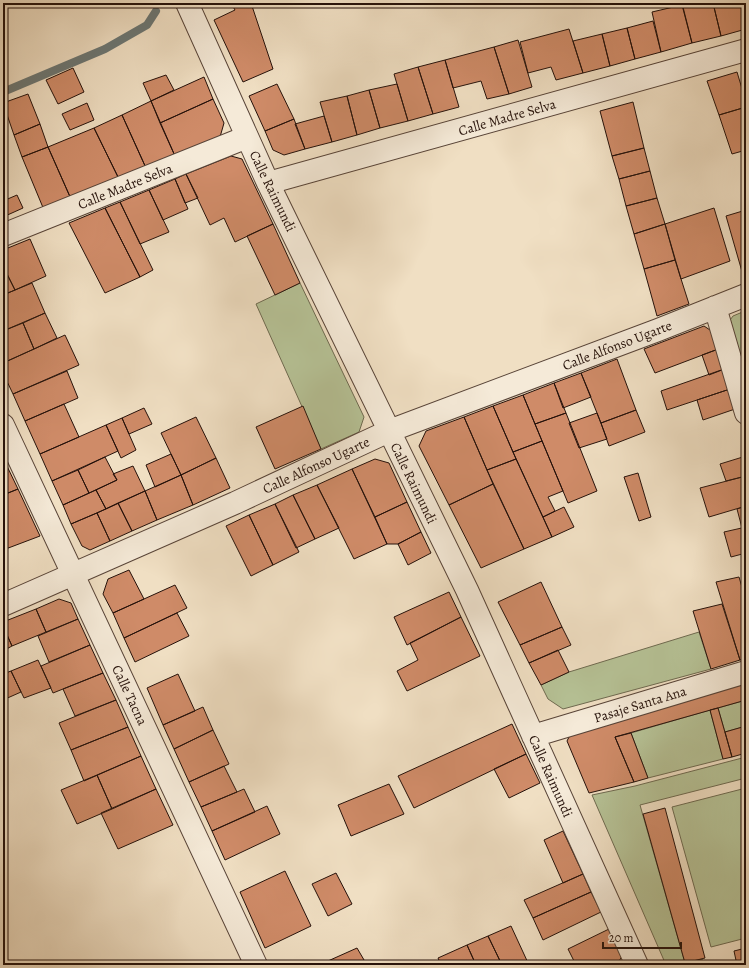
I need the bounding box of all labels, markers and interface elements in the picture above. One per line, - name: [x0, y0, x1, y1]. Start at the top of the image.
- street label: Calle Madre Selva: [456, 94, 559, 140]
- street label: Calle Raimundi: [245, 147, 300, 235]
- street label: Calle Madre Selva: [75, 159, 176, 214]
- street label: Calle Alfonso Ugarte: [560, 316, 675, 375]
- street label: Calle Alfonso Ugarte: [260, 432, 373, 499]
- street label: Calle Raimundi: [386, 439, 441, 527]
- street label: Calle Tacna: [107, 662, 152, 729]
- street label: Pasaje Santa Ana: [591, 681, 689, 728]
- street label: Calle Raimundi: [524, 732, 577, 820]
- scale bar: [603, 924, 681, 950]
- text: 20 m: [609, 930, 633, 946]

